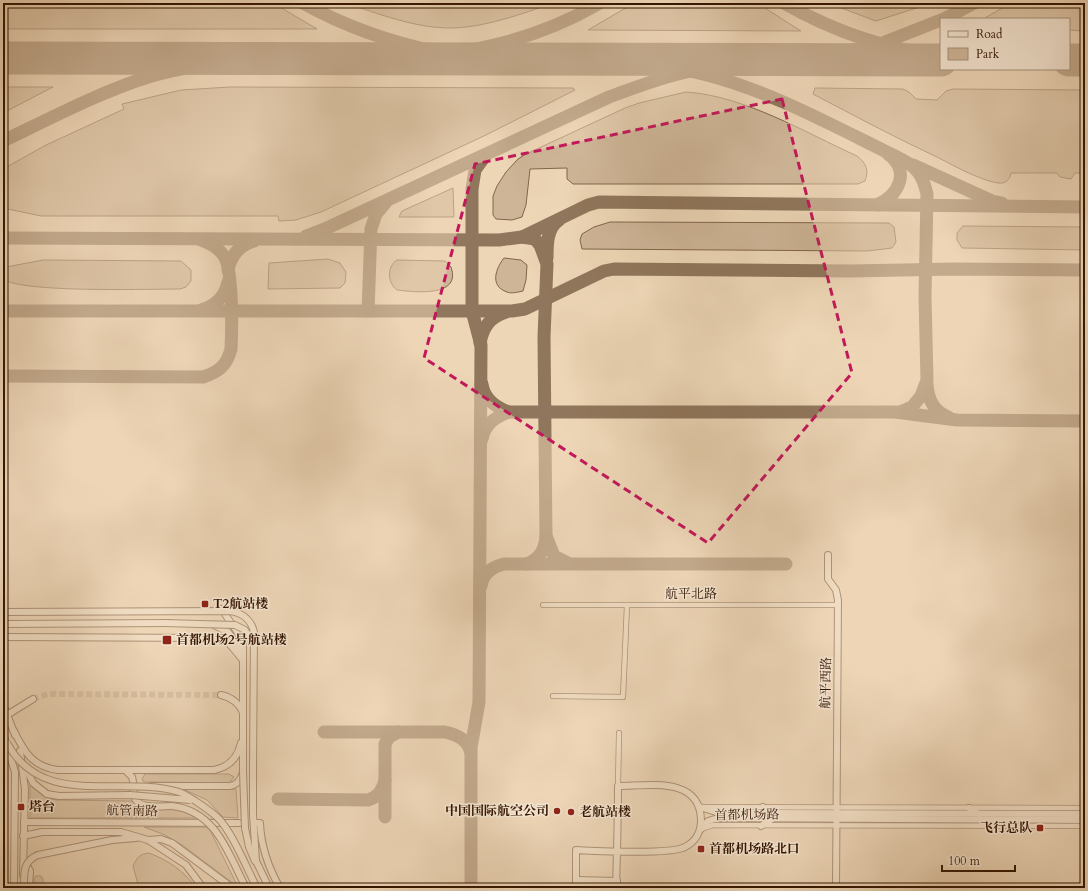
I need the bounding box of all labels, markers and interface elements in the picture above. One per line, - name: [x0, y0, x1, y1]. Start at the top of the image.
- legend: [940, 18, 1070, 70]
- text: Road: [976, 26, 1003, 42]
- text: Park: [976, 46, 1000, 62]
- street label: 航平北路: [665, 585, 717, 603]
- place label: T2航站楼: [213, 595, 268, 613]
- marker: T2航站楼: [200, 599, 210, 609]
- place label: 首都机场2号航站楼: [176, 631, 287, 649]
- marker: 首都机场2号航站楼: [161, 634, 173, 646]
- street label: 航平西路: [817, 657, 835, 709]
- place label: 塔台: [29, 798, 55, 816]
- marker: 塔台: [16, 802, 26, 812]
- street label: 航管南路: [106, 802, 158, 820]
- place label: 中国国际航空公司: [445, 802, 549, 820]
- place label: 老航站楼: [579, 803, 631, 821]
- street label: 首都机场路: [714, 805, 780, 825]
- marker: 中国国际航空公司: [552, 806, 562, 816]
- marker: 老航站楼: [566, 807, 576, 817]
- place label: 飞行总队: [980, 819, 1032, 837]
- marker: 飞行总队: [1035, 823, 1045, 833]
- place label: 首都机场路北口: [709, 840, 800, 858]
- marker: 首都机场路北口: [696, 844, 706, 854]
- scale bar: [942, 847, 1015, 873]
- text: 100 m: [948, 853, 981, 869]

